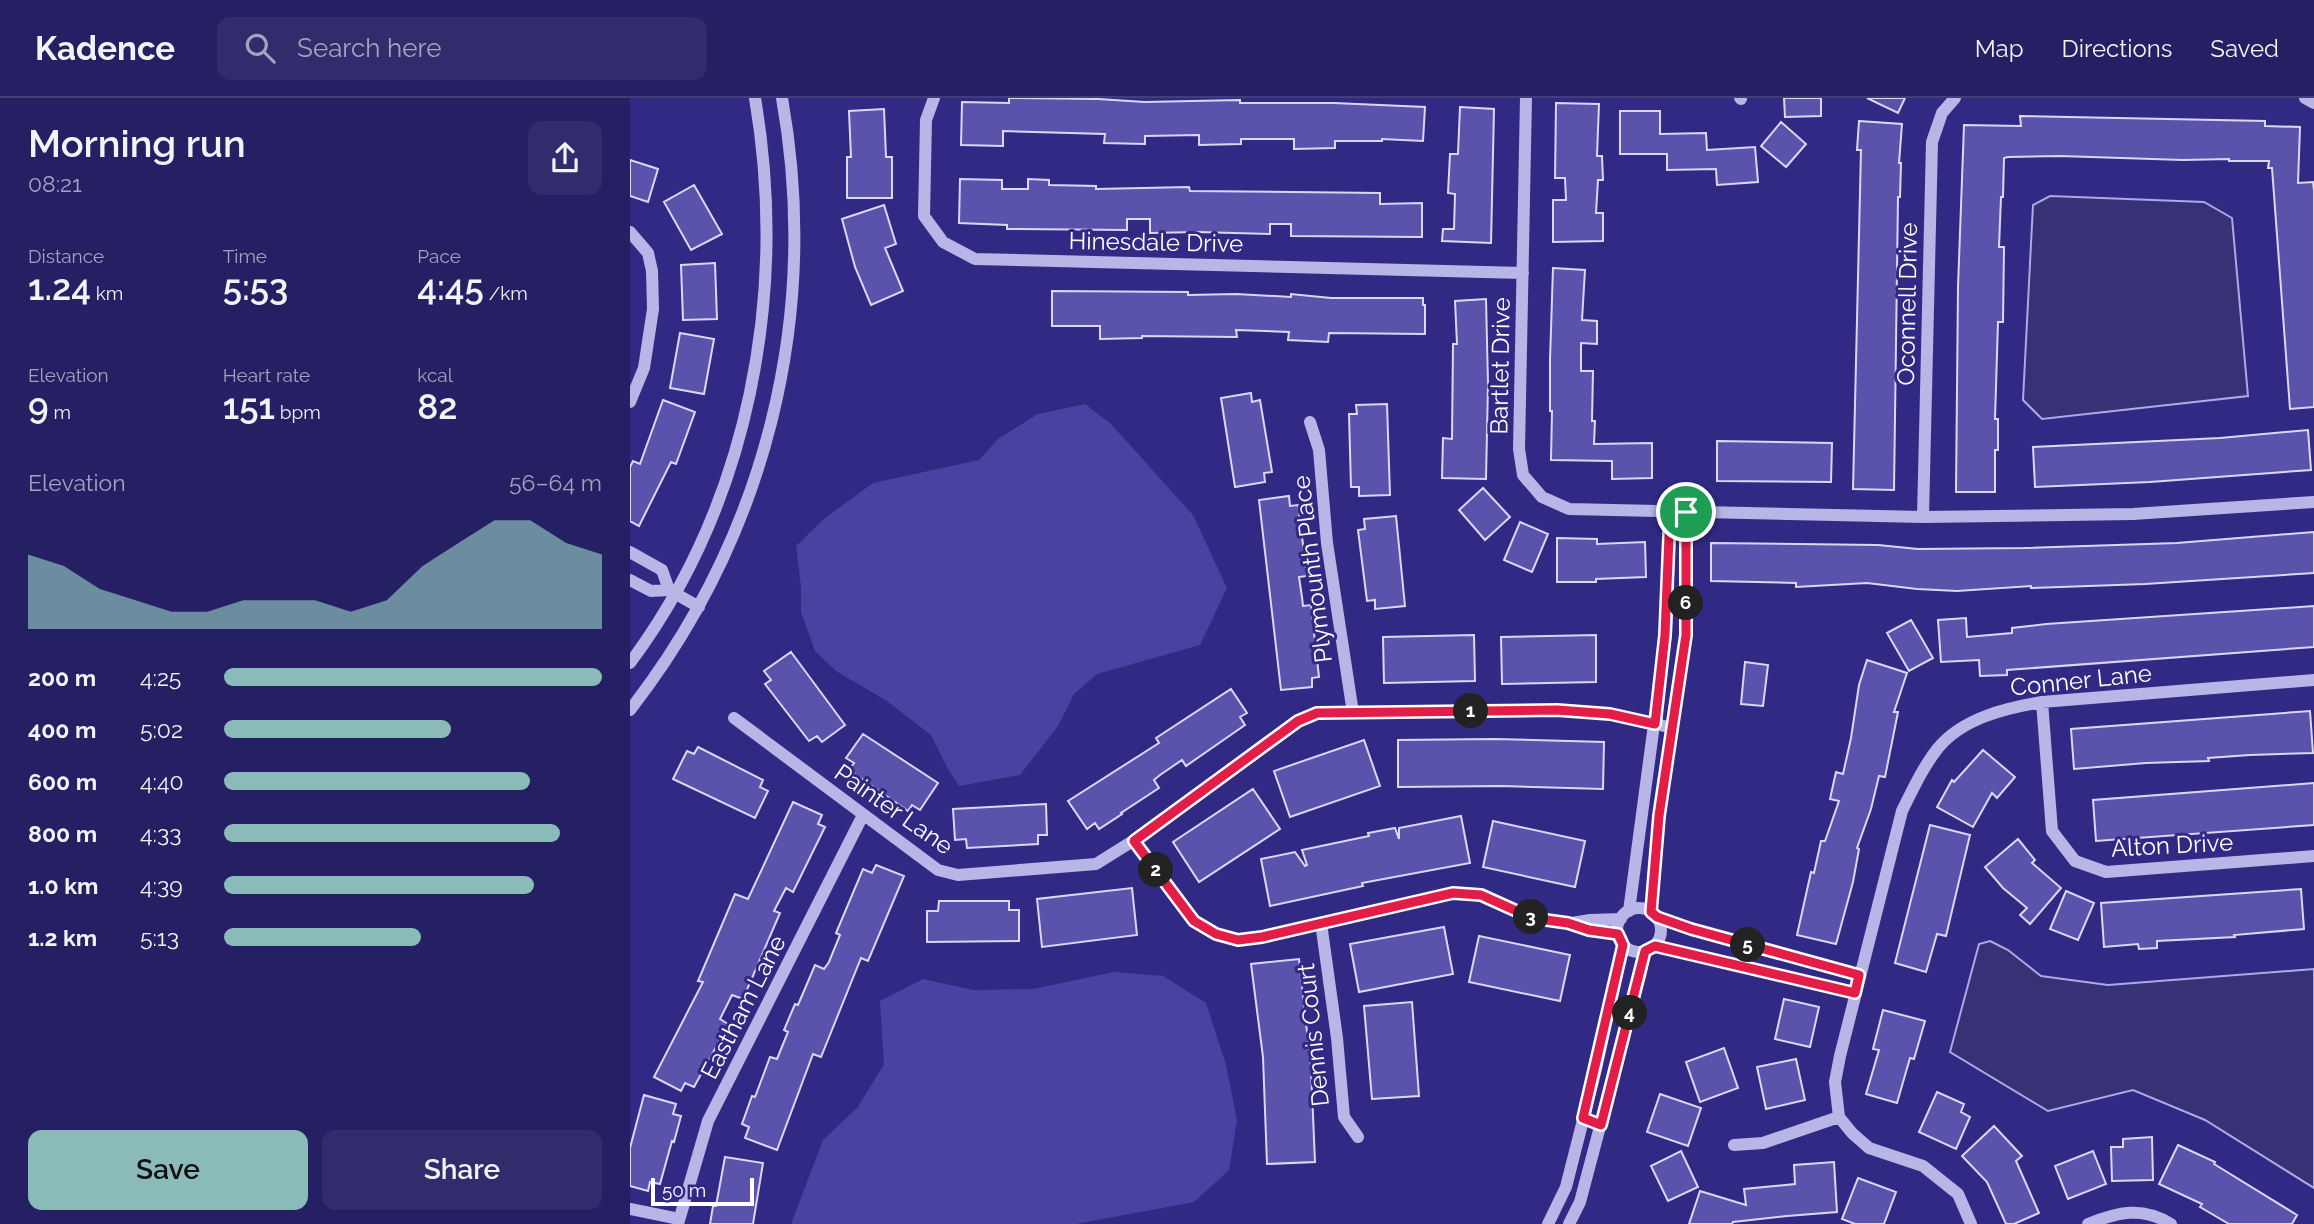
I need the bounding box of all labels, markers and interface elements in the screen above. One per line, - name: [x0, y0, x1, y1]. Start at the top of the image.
- search box: [217, 17, 707, 80]
- text: Kadence: [35, 29, 175, 68]
- icon: search: [241, 29, 279, 67]
- text: Search here: [297, 33, 441, 63]
- text: Map: [1975, 34, 2024, 63]
- text: Directions: [2062, 34, 2172, 63]
- text: Saved: [2210, 34, 2279, 63]
- text: Morning run: [28, 121, 246, 166]
- button: share: [528, 121, 602, 195]
- text: 08:21: [28, 170, 82, 197]
- street label: Oconnell Drive: [1891, 222, 1923, 386]
- street label: Hinesdale Drive: [1068, 226, 1244, 258]
- text: Distance: [28, 245, 104, 267]
- text: Time: [223, 245, 267, 267]
- text: Pace: [417, 245, 461, 267]
- text: 1.24: [28, 267, 91, 308]
- text: 5:53: [223, 267, 288, 308]
- text: 4:45: [417, 267, 484, 308]
- text: km: [91, 282, 123, 304]
- text: /km: [484, 282, 528, 304]
- street label: Bartlet Drive: [1484, 297, 1516, 435]
- text: Elevation: [28, 364, 109, 386]
- text: Heart rate: [223, 364, 310, 386]
- text: kcal: [417, 364, 453, 386]
- text: 9: [28, 386, 49, 427]
- text: 151: [223, 386, 275, 427]
- text: 82: [417, 386, 458, 427]
- text: m: [49, 401, 71, 423]
- text: bpm: [275, 401, 321, 423]
- text: Elevation: [28, 469, 126, 496]
- text: 56–64 m: [509, 469, 602, 496]
- street label: Plymounth Place: [1286, 474, 1338, 664]
- pin: [1656, 482, 1716, 542]
- icon: arrive: [1667, 493, 1705, 531]
- pin: 6: [1668, 586, 1704, 620]
- text: 6: [1680, 591, 1691, 613]
- street label: Conner Lane: [2009, 658, 2153, 702]
- text: 200 m: [28, 664, 96, 691]
- text: 4:25: [140, 664, 181, 691]
- pin: 1: [1454, 694, 1488, 728]
- text: 1: [1466, 699, 1475, 721]
- text: 400 m: [28, 716, 96, 743]
- text: 5:02: [140, 716, 183, 743]
- street label: Painter Lane: [829, 758, 959, 860]
- text: 600 m: [28, 768, 97, 795]
- text: 4:40: [140, 768, 184, 795]
- text: 800 m: [28, 820, 97, 847]
- text: 4:33: [140, 820, 181, 847]
- street label: Alton Drive: [2110, 827, 2234, 863]
- pin: 2: [1138, 852, 1174, 888]
- text: 2: [1150, 858, 1161, 880]
- text: 1.0 km: [28, 872, 98, 899]
- text: 4:39: [140, 872, 183, 899]
- pin: 3: [1514, 900, 1548, 934]
- text: 3: [1525, 905, 1536, 927]
- text: 1.2 km: [28, 924, 97, 951]
- text: 5:13: [140, 924, 179, 951]
- pin: 5: [1730, 928, 1766, 962]
- street label: Eastham Lane: [694, 930, 792, 1084]
- text: 5: [1742, 933, 1753, 955]
- street label: Dennis Court: [1291, 962, 1335, 1108]
- pin: 4: [1612, 996, 1648, 1030]
- text: 4: [1624, 1001, 1635, 1023]
- button: Save: [28, 1130, 308, 1210]
- button: Share: [322, 1130, 602, 1210]
- scale bar: [651, 1175, 754, 1207]
- text: 50 m: [662, 1179, 706, 1201]

